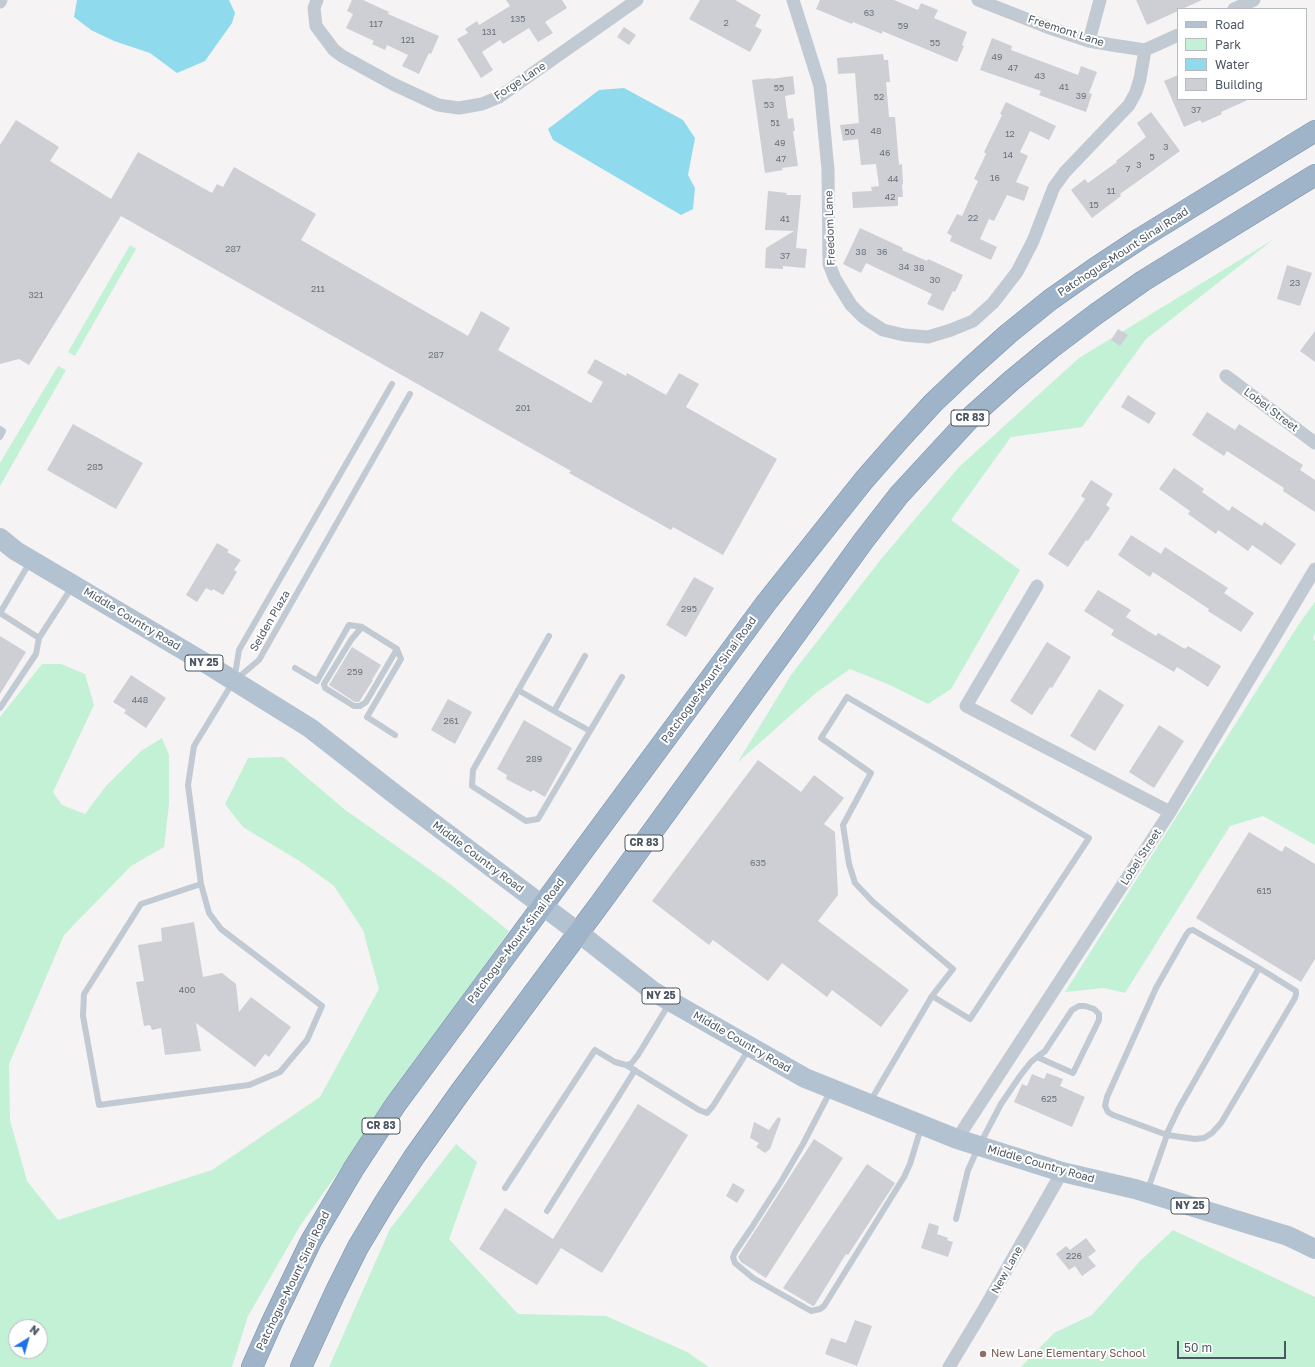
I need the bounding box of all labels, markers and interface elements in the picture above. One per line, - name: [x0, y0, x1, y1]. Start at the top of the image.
- house number: 63: [864, 8, 874, 18]
- legend: [1177, 8, 1307, 100]
- street label: Freemont Lane: [1026, 12, 1106, 50]
- house number: 135: [511, 14, 525, 24]
- text: Road: [1215, 17, 1244, 32]
- house number: 2: [723, 18, 729, 28]
- house number: 117: [369, 19, 383, 29]
- house number: 59: [898, 21, 908, 31]
- house number: 131: [482, 27, 496, 37]
- house number: 121: [401, 35, 415, 45]
- text: Park: [1215, 37, 1241, 52]
- house number: 55: [930, 38, 940, 48]
- house number: 49: [992, 52, 1002, 62]
- text: Water: [1215, 57, 1249, 72]
- street label: Forge Lane: [492, 59, 548, 103]
- house number: 47: [1008, 63, 1018, 73]
- house number: 43: [1035, 71, 1045, 81]
- text: Building: [1215, 77, 1263, 92]
- house number: 41: [1059, 82, 1069, 92]
- house number: 55: [774, 83, 784, 93]
- house number: 39: [1076, 91, 1086, 101]
- house number: 52: [874, 92, 884, 102]
- house number: 53: [764, 100, 774, 110]
- house number: 37: [1191, 105, 1201, 115]
- house number: 51: [770, 118, 780, 128]
- house number: 48: [871, 126, 881, 136]
- house number: 50: [845, 127, 855, 137]
- house number: 12: [1005, 129, 1015, 139]
- house number: 49: [775, 138, 785, 148]
- house number: 3: [1163, 142, 1169, 152]
- house number: 46: [880, 148, 890, 158]
- house number: 14: [1003, 150, 1013, 160]
- house number: 5: [1149, 152, 1155, 162]
- house number: 47: [776, 154, 786, 164]
- house number: 3: [1136, 160, 1142, 170]
- house number: 7: [1126, 164, 1130, 174]
- house number: 16: [990, 173, 1000, 183]
- house number: 44: [888, 174, 898, 184]
- house number: 11: [1107, 186, 1115, 196]
- street label: Freedom Lane: [822, 190, 838, 266]
- house number: 42: [885, 192, 895, 202]
- house number: 15: [1089, 200, 1099, 210]
- street label: Patchogue-Mount Sinai Road: [1055, 205, 1191, 299]
- house number: 22: [968, 213, 978, 223]
- house number: 41: [780, 214, 790, 224]
- house number: 287: [225, 244, 241, 254]
- house number: 38: [856, 247, 866, 257]
- house number: 36: [877, 247, 887, 257]
- house number: 37: [780, 251, 790, 261]
- house number: 34: [899, 262, 909, 272]
- house number: 38: [914, 263, 924, 273]
- house number: 30: [930, 275, 940, 285]
- house number: 23: [1290, 278, 1300, 288]
- house number: 211: [311, 284, 325, 294]
- house number: 321: [29, 290, 43, 300]
- house number: 287: [428, 350, 444, 360]
- street label: Lobel Street: [1241, 385, 1301, 435]
- house number: 201: [515, 403, 531, 413]
- road number: CR 83: [951, 410, 989, 426]
- house number: 285: [87, 462, 103, 472]
- street label: Middle Country Road: [81, 585, 183, 653]
- street label: Selden Plaza: [247, 588, 293, 654]
- house number: 295: [681, 604, 697, 614]
- street label: Patchogue-Mount Sinai Road: [659, 614, 759, 746]
- road number: NY 25: [185, 655, 223, 671]
- house number: 259: [347, 667, 363, 677]
- house number: 448: [132, 695, 148, 705]
- house number: 261: [443, 716, 459, 726]
- house number: 289: [526, 754, 542, 764]
- street label: Middle Country Road: [430, 818, 526, 896]
- street label: Lobel Street: [1118, 826, 1164, 888]
- road number: CR 83: [625, 835, 663, 851]
- house number: 635: [750, 858, 766, 868]
- street label: Patchogue-Mount Sinai Road: [465, 876, 567, 1006]
- house number: 615: [1256, 886, 1272, 896]
- house number: 400: [179, 985, 195, 995]
- road number: NY 25: [642, 988, 680, 1004]
- street label: Middle Country Road: [691, 1009, 793, 1075]
- house number: 625: [1041, 1094, 1057, 1104]
- road number: CR 83: [362, 1118, 400, 1134]
- street label: Middle Country Road: [986, 1142, 1096, 1186]
- road number: NY 25: [1171, 1198, 1209, 1214]
- street label: Patchogue-Mount Sinai Road: [254, 1209, 332, 1353]
- street label: New Lane: [989, 1244, 1025, 1296]
- house number: 226: [1066, 1251, 1082, 1261]
- north arrow: [8, 1319, 48, 1359]
- text: N: [28, 1322, 42, 1338]
- scale bar: [1179, 1333, 1288, 1359]
- text: 50 m: [1184, 1340, 1212, 1355]
- place label: New Lane Elementary School: [991, 1347, 1146, 1361]
- marker: New Lane Elementary School: [978, 1349, 988, 1359]

